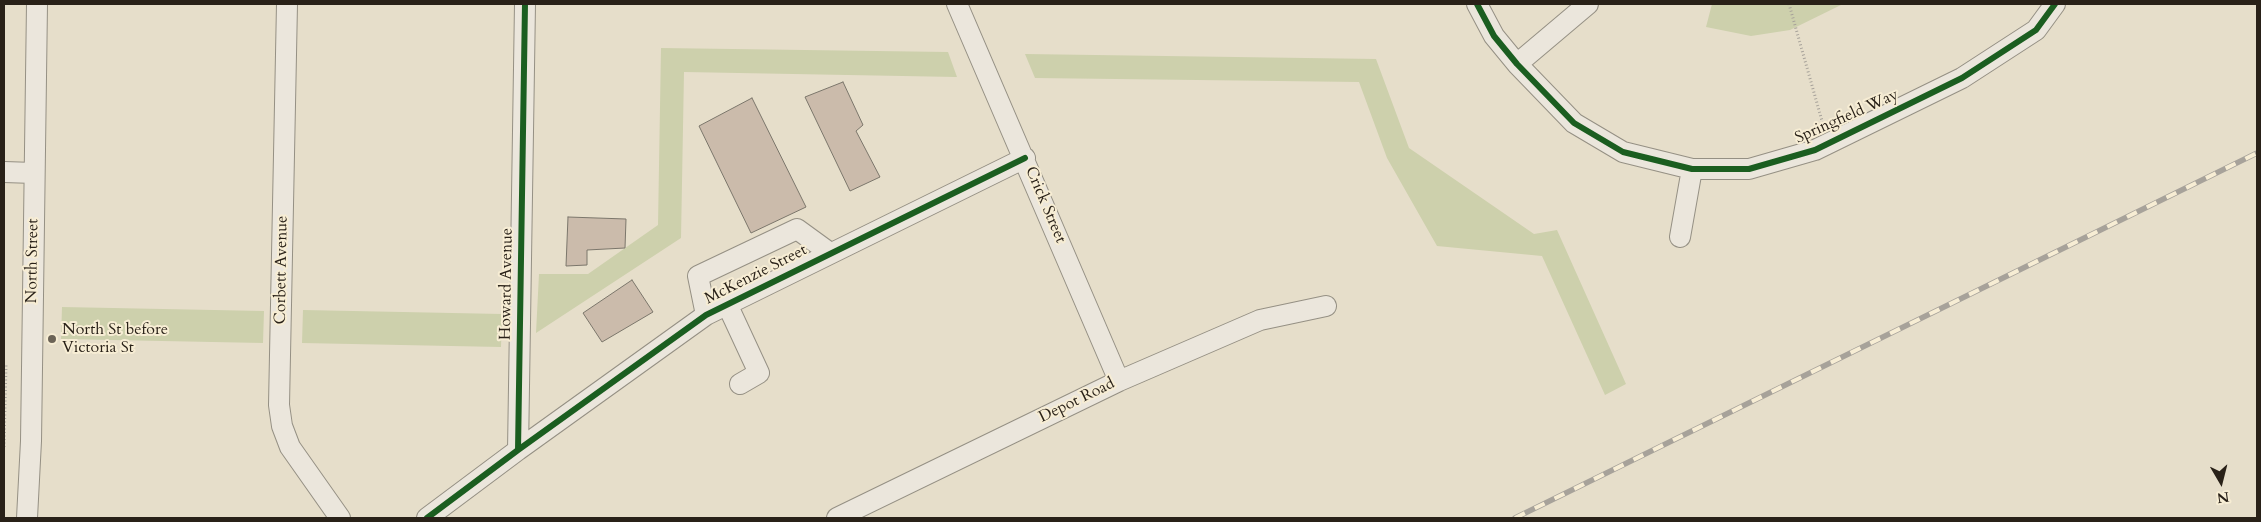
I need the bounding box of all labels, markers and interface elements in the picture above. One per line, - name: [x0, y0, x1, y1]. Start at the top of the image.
- street label: Springfield Way: [1792, 86, 1902, 148]
- street label: Crick Street: [1020, 164, 1070, 246]
- street label: Corbett Avenue: [271, 215, 293, 325]
- street label: North Street: [23, 218, 43, 304]
- street label: Howard Avenue: [496, 228, 518, 340]
- street label: McKenzie Street: [702, 241, 810, 309]
- place label: North St before Victoria St: [62, 320, 168, 358]
- marker: North St before Victoria St: [46, 333, 58, 345]
- street label: Depot Road: [1036, 374, 1118, 428]
- north arrow: [2196, 457, 2246, 507]
- text: N: [2216, 487, 2230, 508]

